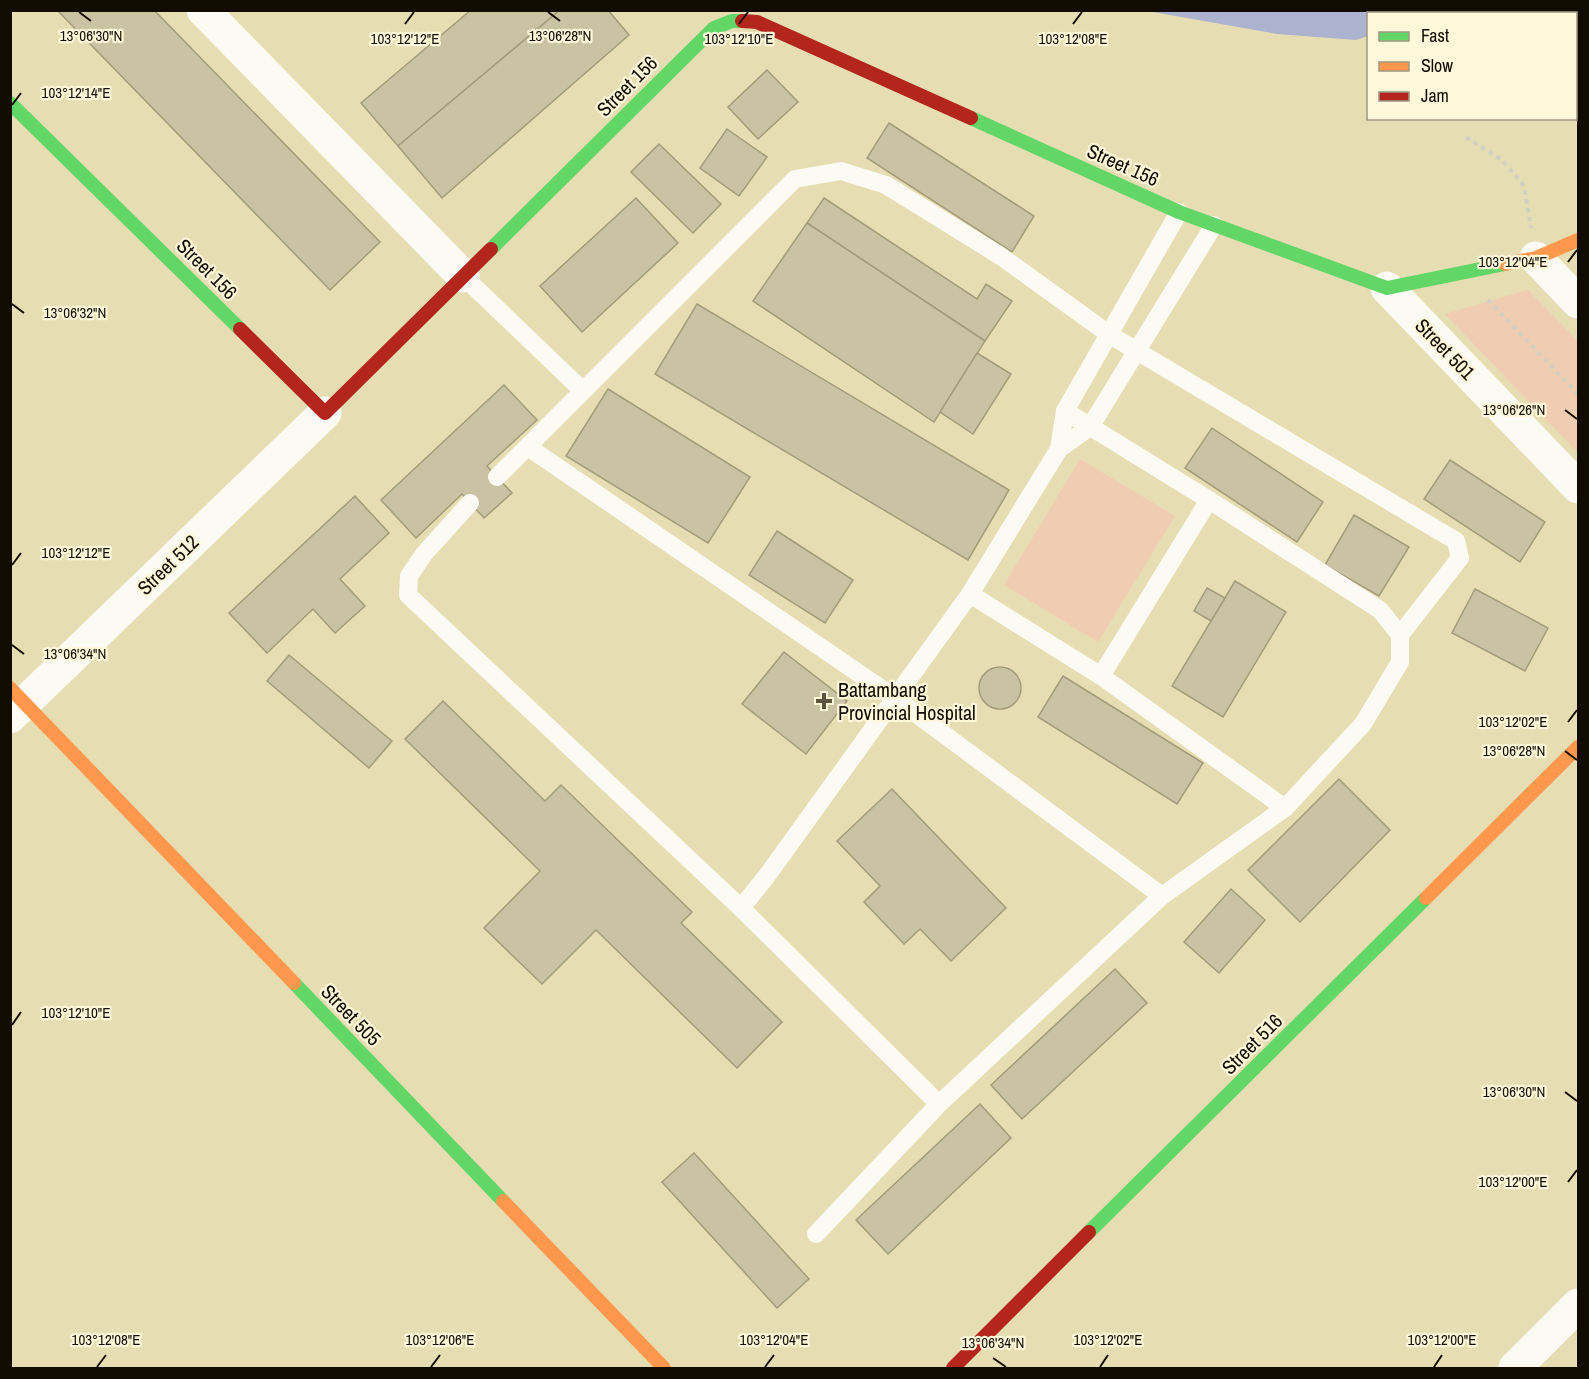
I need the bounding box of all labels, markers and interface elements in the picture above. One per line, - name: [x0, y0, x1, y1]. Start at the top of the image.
- legend: [1367, 12, 1577, 120]
- text: Fast: [1421, 23, 1449, 48]
- text: 13°06'30"N: [60, 25, 122, 46]
- text: 13°06'28"N: [529, 25, 591, 46]
- text: 103°12'12"E: [371, 28, 439, 49]
- text: 103°12'10"E: [705, 28, 773, 49]
- text: 103°12'08"E: [1039, 28, 1107, 49]
- street label: Street 156: [590, 49, 663, 122]
- text: Slow: [1421, 53, 1453, 78]
- text: 103°12'14"E: [42, 82, 110, 103]
- text: Jam: [1421, 83, 1449, 108]
- street label: Street 156: [1083, 137, 1163, 192]
- street label: Street 156: [171, 232, 244, 305]
- text: 103°12'04"E: [1479, 251, 1547, 272]
- text: 13°06'32"N: [44, 302, 106, 323]
- street label: Street 501: [1409, 312, 1481, 385]
- text: 13°06'26"N: [1483, 399, 1545, 420]
- street label: Street 512: [131, 529, 204, 601]
- text: 103°12'12"E: [42, 542, 110, 563]
- text: 13°06'34"N: [44, 643, 106, 664]
- place label: Battambang Provincial Hospital: [838, 676, 976, 726]
- marker: Battambang Provincial Hospital: [815, 692, 833, 710]
- text: 103°12'02"E: [1479, 711, 1547, 732]
- text: 13°06'28"N: [1483, 740, 1545, 761]
- street label: Street 505: [315, 978, 387, 1051]
- text: 103°12'10"E: [42, 1002, 110, 1023]
- street label: Street 516: [1215, 1007, 1288, 1080]
- text: 13°06'30"N: [1483, 1081, 1545, 1102]
- text: 103°12'00"E: [1479, 1171, 1547, 1192]
- text: 103°12'08"E: [72, 1329, 140, 1350]
- text: 103°12'06"E: [406, 1329, 474, 1350]
- text: 103°12'04"E: [740, 1329, 808, 1350]
- text: 103°12'02"E: [1074, 1329, 1142, 1350]
- text: 103°12'00"E: [1408, 1329, 1476, 1350]
- text: 13°06'34"N: [962, 1332, 1024, 1353]

